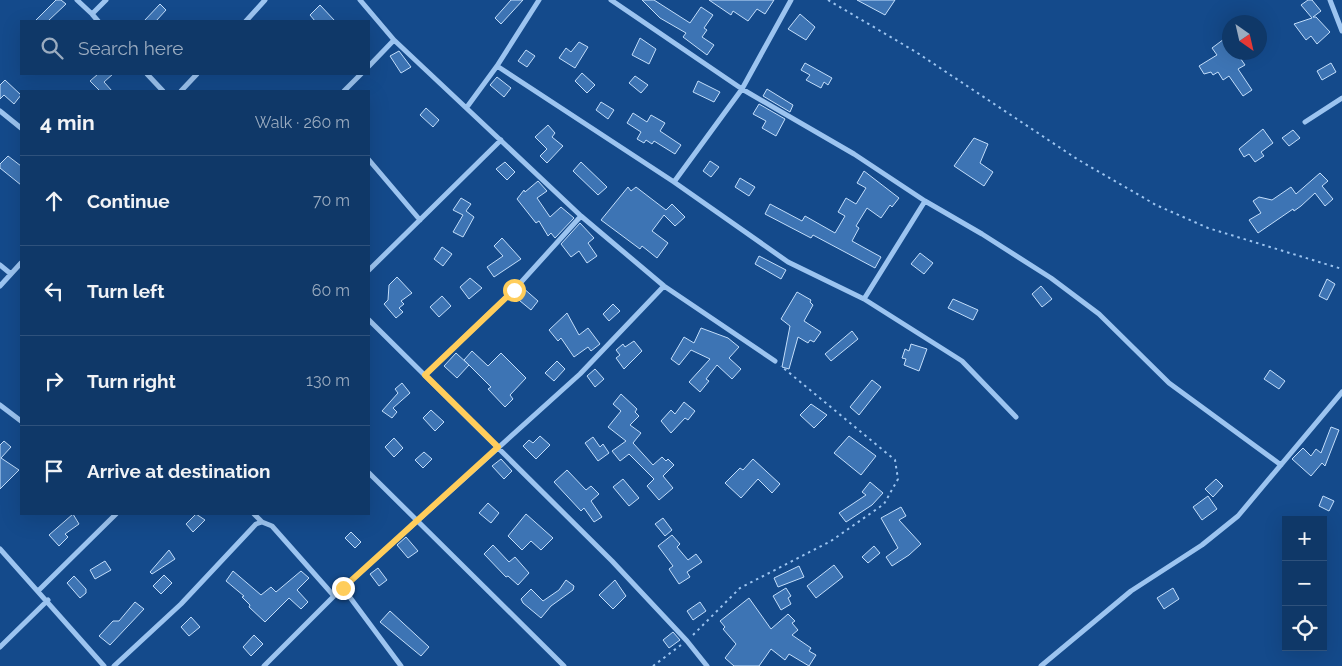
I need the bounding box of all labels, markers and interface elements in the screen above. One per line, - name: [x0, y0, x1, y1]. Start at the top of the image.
- north arrow: [1222, 15, 1267, 60]
- search box: [20, 20, 370, 75]
- icon: search: [38, 34, 66, 62]
- text: Search here: [78, 37, 184, 59]
- text: 4 min: [40, 110, 95, 135]
- text: Walk · 260 m: [255, 113, 350, 132]
- icon: ahead: [40, 187, 68, 215]
- text: Continue: [87, 190, 170, 212]
- text: 70 m: [313, 191, 350, 210]
- icon: left: [40, 277, 68, 305]
- route start: [503, 279, 526, 302]
- text: Turn left: [87, 280, 164, 302]
- text: 60 m: [312, 281, 350, 300]
- icon: right: [40, 367, 68, 395]
- text: Turn right: [87, 370, 176, 392]
- text: 130 m: [306, 371, 350, 390]
- icon: arrive: [40, 457, 68, 485]
- text: Arrive at destination: [87, 460, 271, 482]
- map controls: [1282, 516, 1327, 651]
- button: +: [1282, 516, 1327, 561]
- button: −: [1282, 561, 1327, 606]
- route end: [332, 577, 355, 600]
- button: locate: [1282, 606, 1327, 651]

